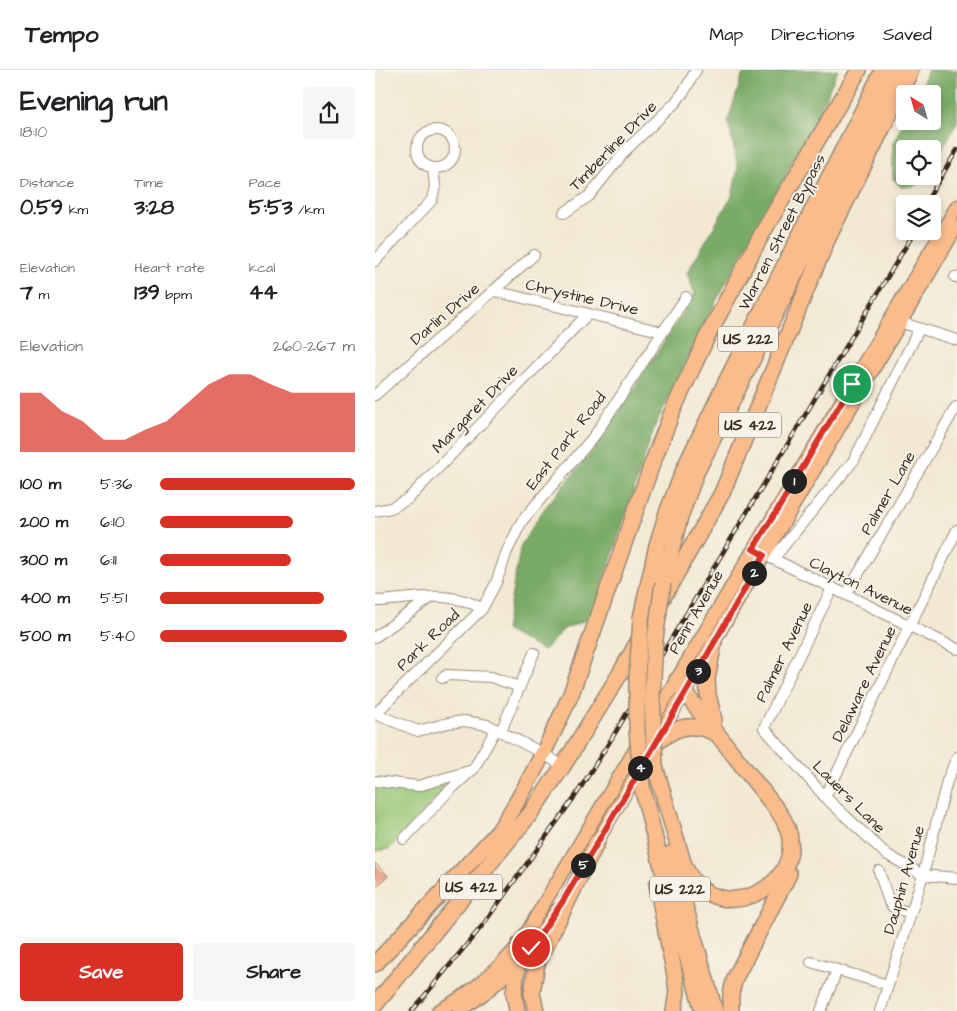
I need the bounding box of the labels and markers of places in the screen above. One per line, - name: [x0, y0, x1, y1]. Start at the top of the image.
- pin: [831, 363, 873, 405]
- pin: 1: [781, 468, 807, 494]
- pin: 2: [741, 560, 767, 586]
- pin: 3: [685, 658, 711, 684]
- pin: 4: [627, 756, 653, 780]
- pin: 5: [571, 852, 595, 878]
- pin: [510, 927, 552, 969]

